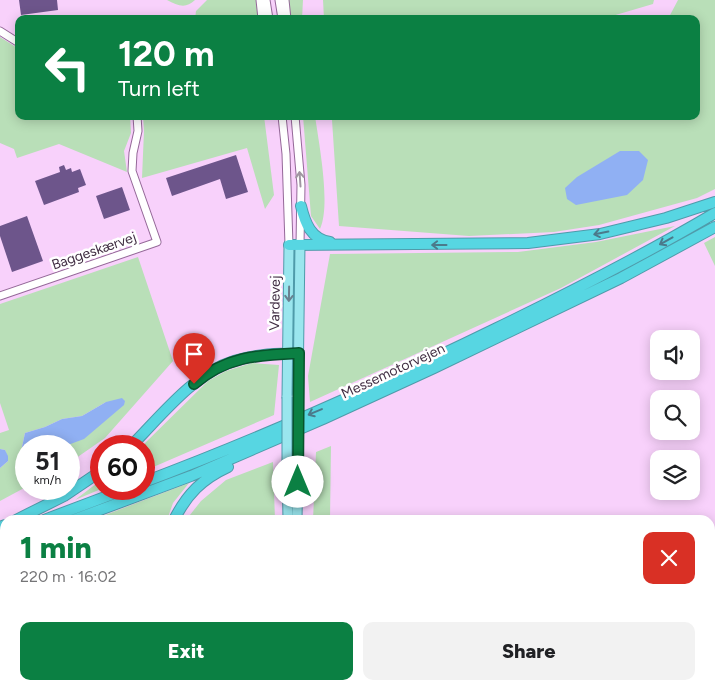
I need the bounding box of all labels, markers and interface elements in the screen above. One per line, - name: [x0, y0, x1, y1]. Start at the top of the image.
- text: 120 m: [118, 33, 215, 75]
- icon: left: [35, 35, 100, 100]
- text: Turn left: [118, 75, 200, 102]
- one-way arrow: [295, 172, 305, 188]
- street label: Baggeskærvej: [49, 229, 139, 273]
- one-way arrow: [593, 229, 609, 239]
- one-way arrow: [659, 236, 673, 246]
- one-way arrow: [431, 240, 448, 250]
- street label: Vardevej: [266, 275, 284, 331]
- one-way arrow: [284, 286, 294, 302]
- map controls: [650, 330, 700, 500]
- button: sound: [650, 330, 700, 380]
- pin: [173, 333, 215, 384]
- street label: Messemotorvejen: [339, 339, 448, 402]
- icon: arrive: [180, 340, 208, 368]
- button: search: [650, 390, 700, 440]
- one-way arrow: [308, 407, 323, 417]
- speed limit sign: 60: [90, 435, 155, 500]
- text: 51: [35, 446, 60, 476]
- button: layers: [650, 450, 700, 500]
- position arrow: [271, 455, 323, 507]
- text: km/h: [34, 473, 61, 487]
- text: 1 min: [20, 529, 92, 566]
- button: close: [643, 532, 695, 584]
- text: 220 m · 16:02: [20, 567, 117, 586]
- button: Exit: [20, 622, 353, 680]
- button: Share: [363, 622, 695, 680]

